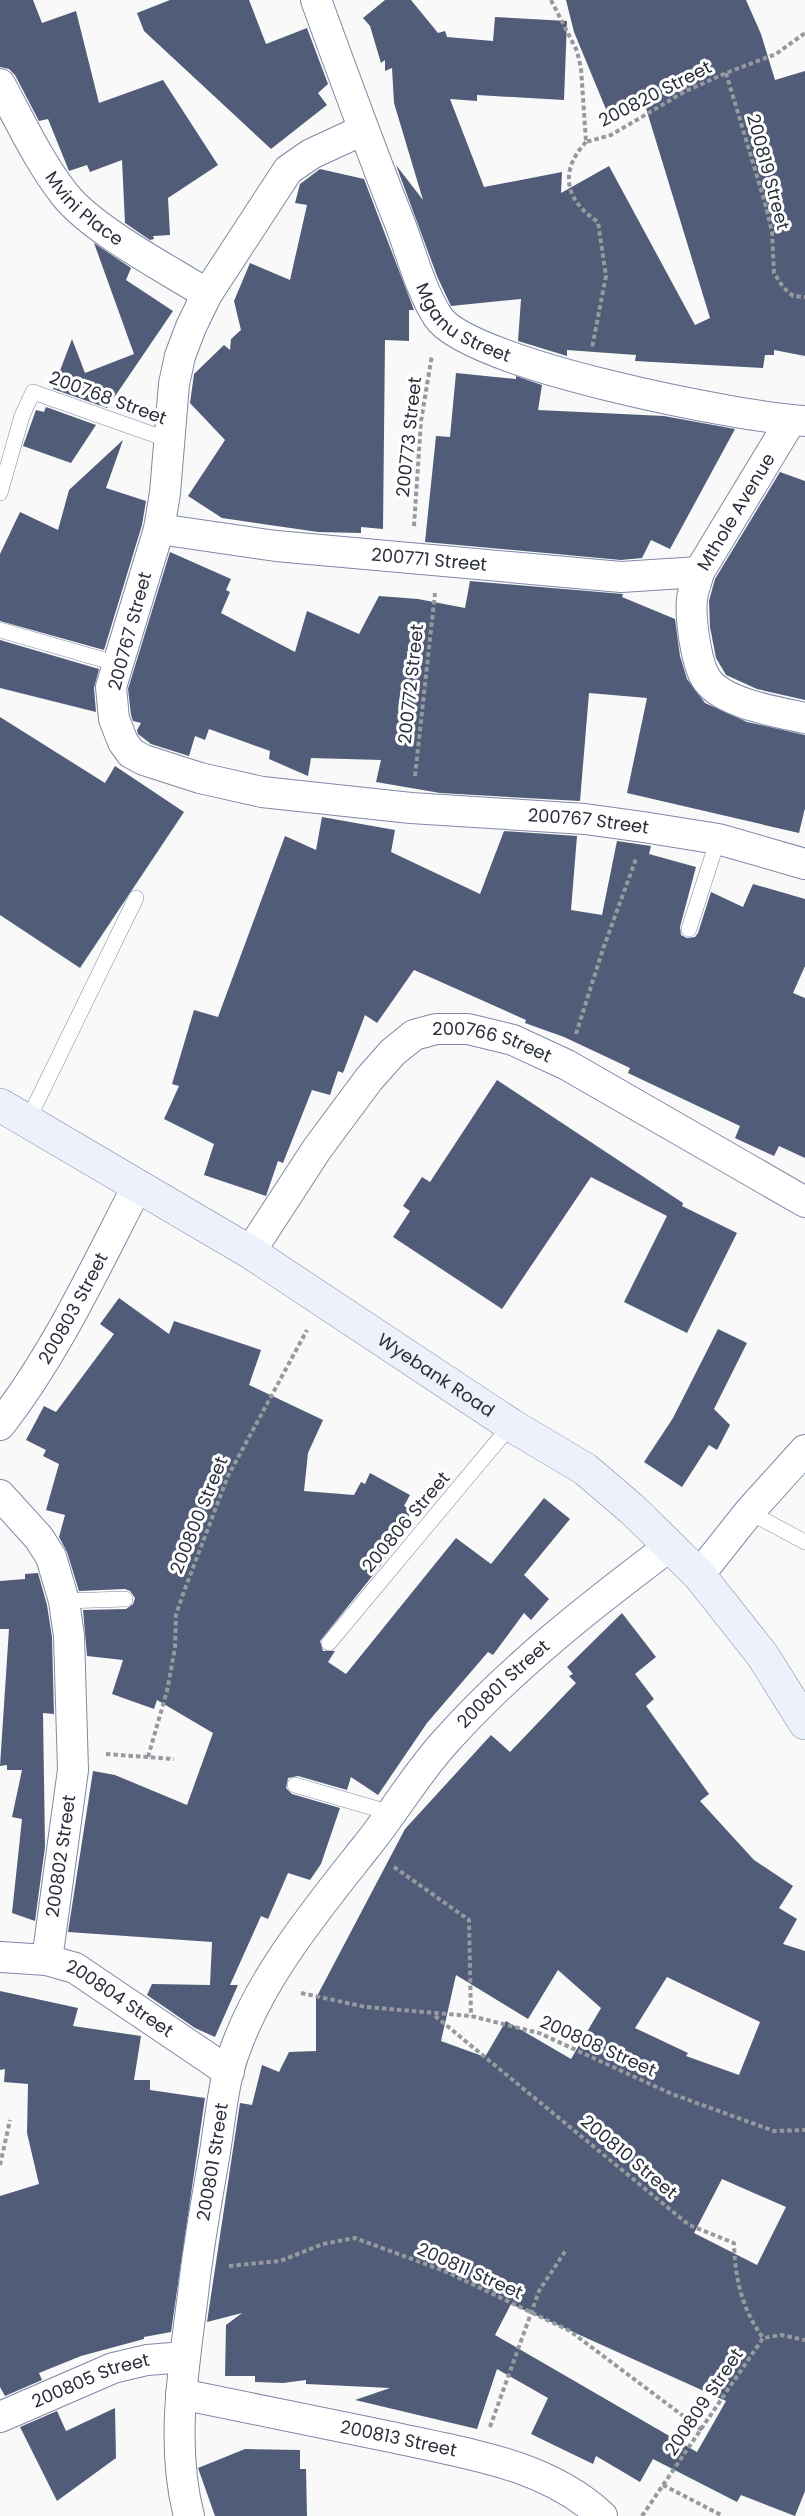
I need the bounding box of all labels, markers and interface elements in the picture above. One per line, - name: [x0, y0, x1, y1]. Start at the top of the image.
- street label: 200820 Street: [594, 54, 715, 133]
- street label: 200819 Street: [741, 111, 796, 233]
- street label: Mvini Place: [40, 166, 128, 251]
- street label: Mganu Street: [410, 279, 514, 368]
- street label: 200768 Street: [46, 365, 170, 430]
- street label: 200773 Street: [390, 376, 427, 498]
- street label: Mthole Avenue: [691, 448, 781, 575]
- street label: 200771 Street: [370, 542, 488, 577]
- street label: 200767 Street: [102, 569, 157, 693]
- street label: 200772 Street: [392, 623, 429, 745]
- street label: 200767 Street: [527, 802, 651, 840]
- street label: 200766 Street: [432, 1016, 556, 1068]
- street label: 200803 Street: [32, 1248, 114, 1369]
- street label: Wyebank Road: [373, 1327, 500, 1423]
- street label: 200800 Street: [164, 1452, 233, 1577]
- street label: 200806 Street: [356, 1466, 455, 1577]
- street label: 200801 Street: [451, 1633, 555, 1733]
- street label: 200802 Street: [40, 1793, 81, 1919]
- street label: 200804 Street: [64, 1953, 178, 2043]
- street label: 200808 Street: [536, 2009, 660, 2082]
- street label: 200801 Street: [190, 2101, 234, 2223]
- street label: 200810 Street: [576, 2109, 683, 2204]
- street label: 200811 Street: [413, 2236, 527, 2305]
- street label: 200809 Street: [658, 2343, 749, 2460]
- street label: 200805 Street: [28, 2347, 152, 2414]
- street label: 200813 Street: [338, 2414, 459, 2463]

